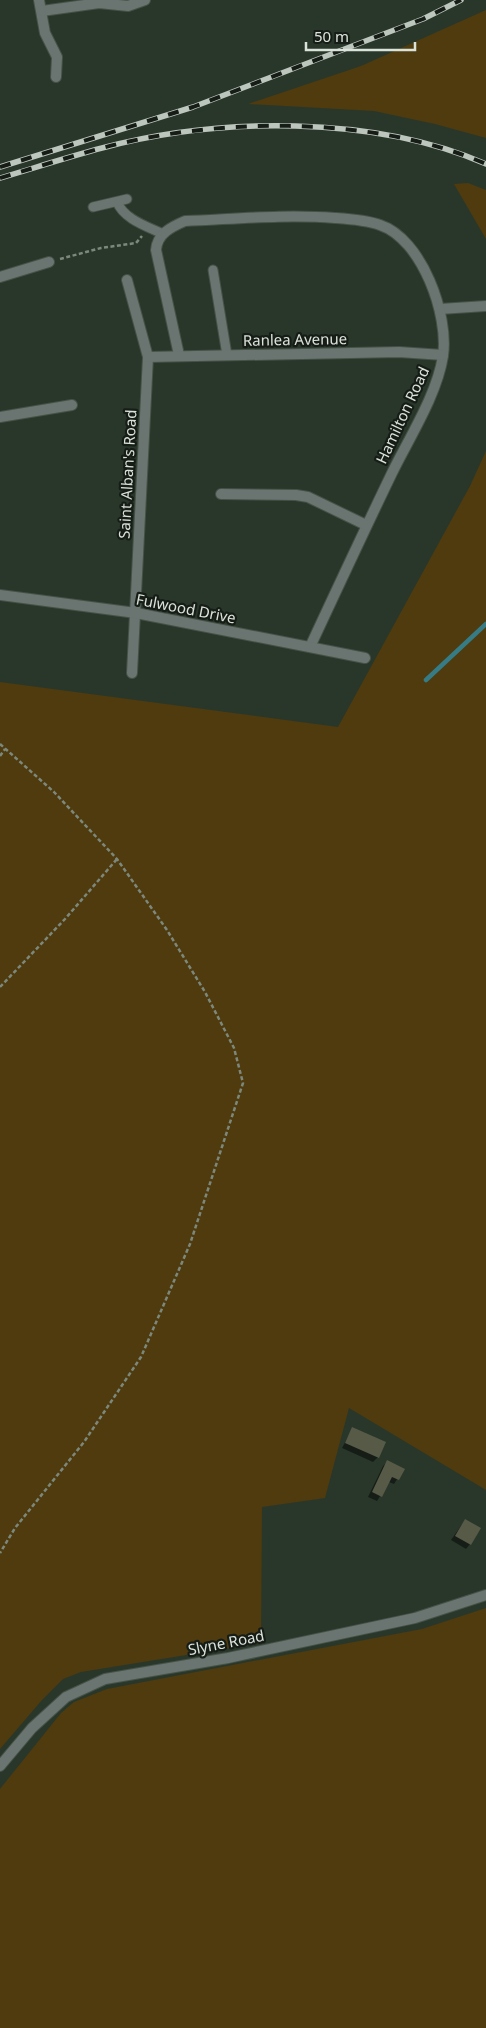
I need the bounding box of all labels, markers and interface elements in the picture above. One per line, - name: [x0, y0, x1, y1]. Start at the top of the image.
- scale bar: [306, 20, 415, 52]
- text: 50 m: [314, 26, 349, 46]
- street label: Ranlea Avenue: [243, 328, 347, 350]
- street label: Hamilton Road: [371, 363, 433, 467]
- street label: Saint Alban's Road: [114, 409, 140, 539]
- street label: Fulwood Drive: [134, 589, 238, 627]
- street label: Slyne Road: [186, 1625, 266, 1659]

